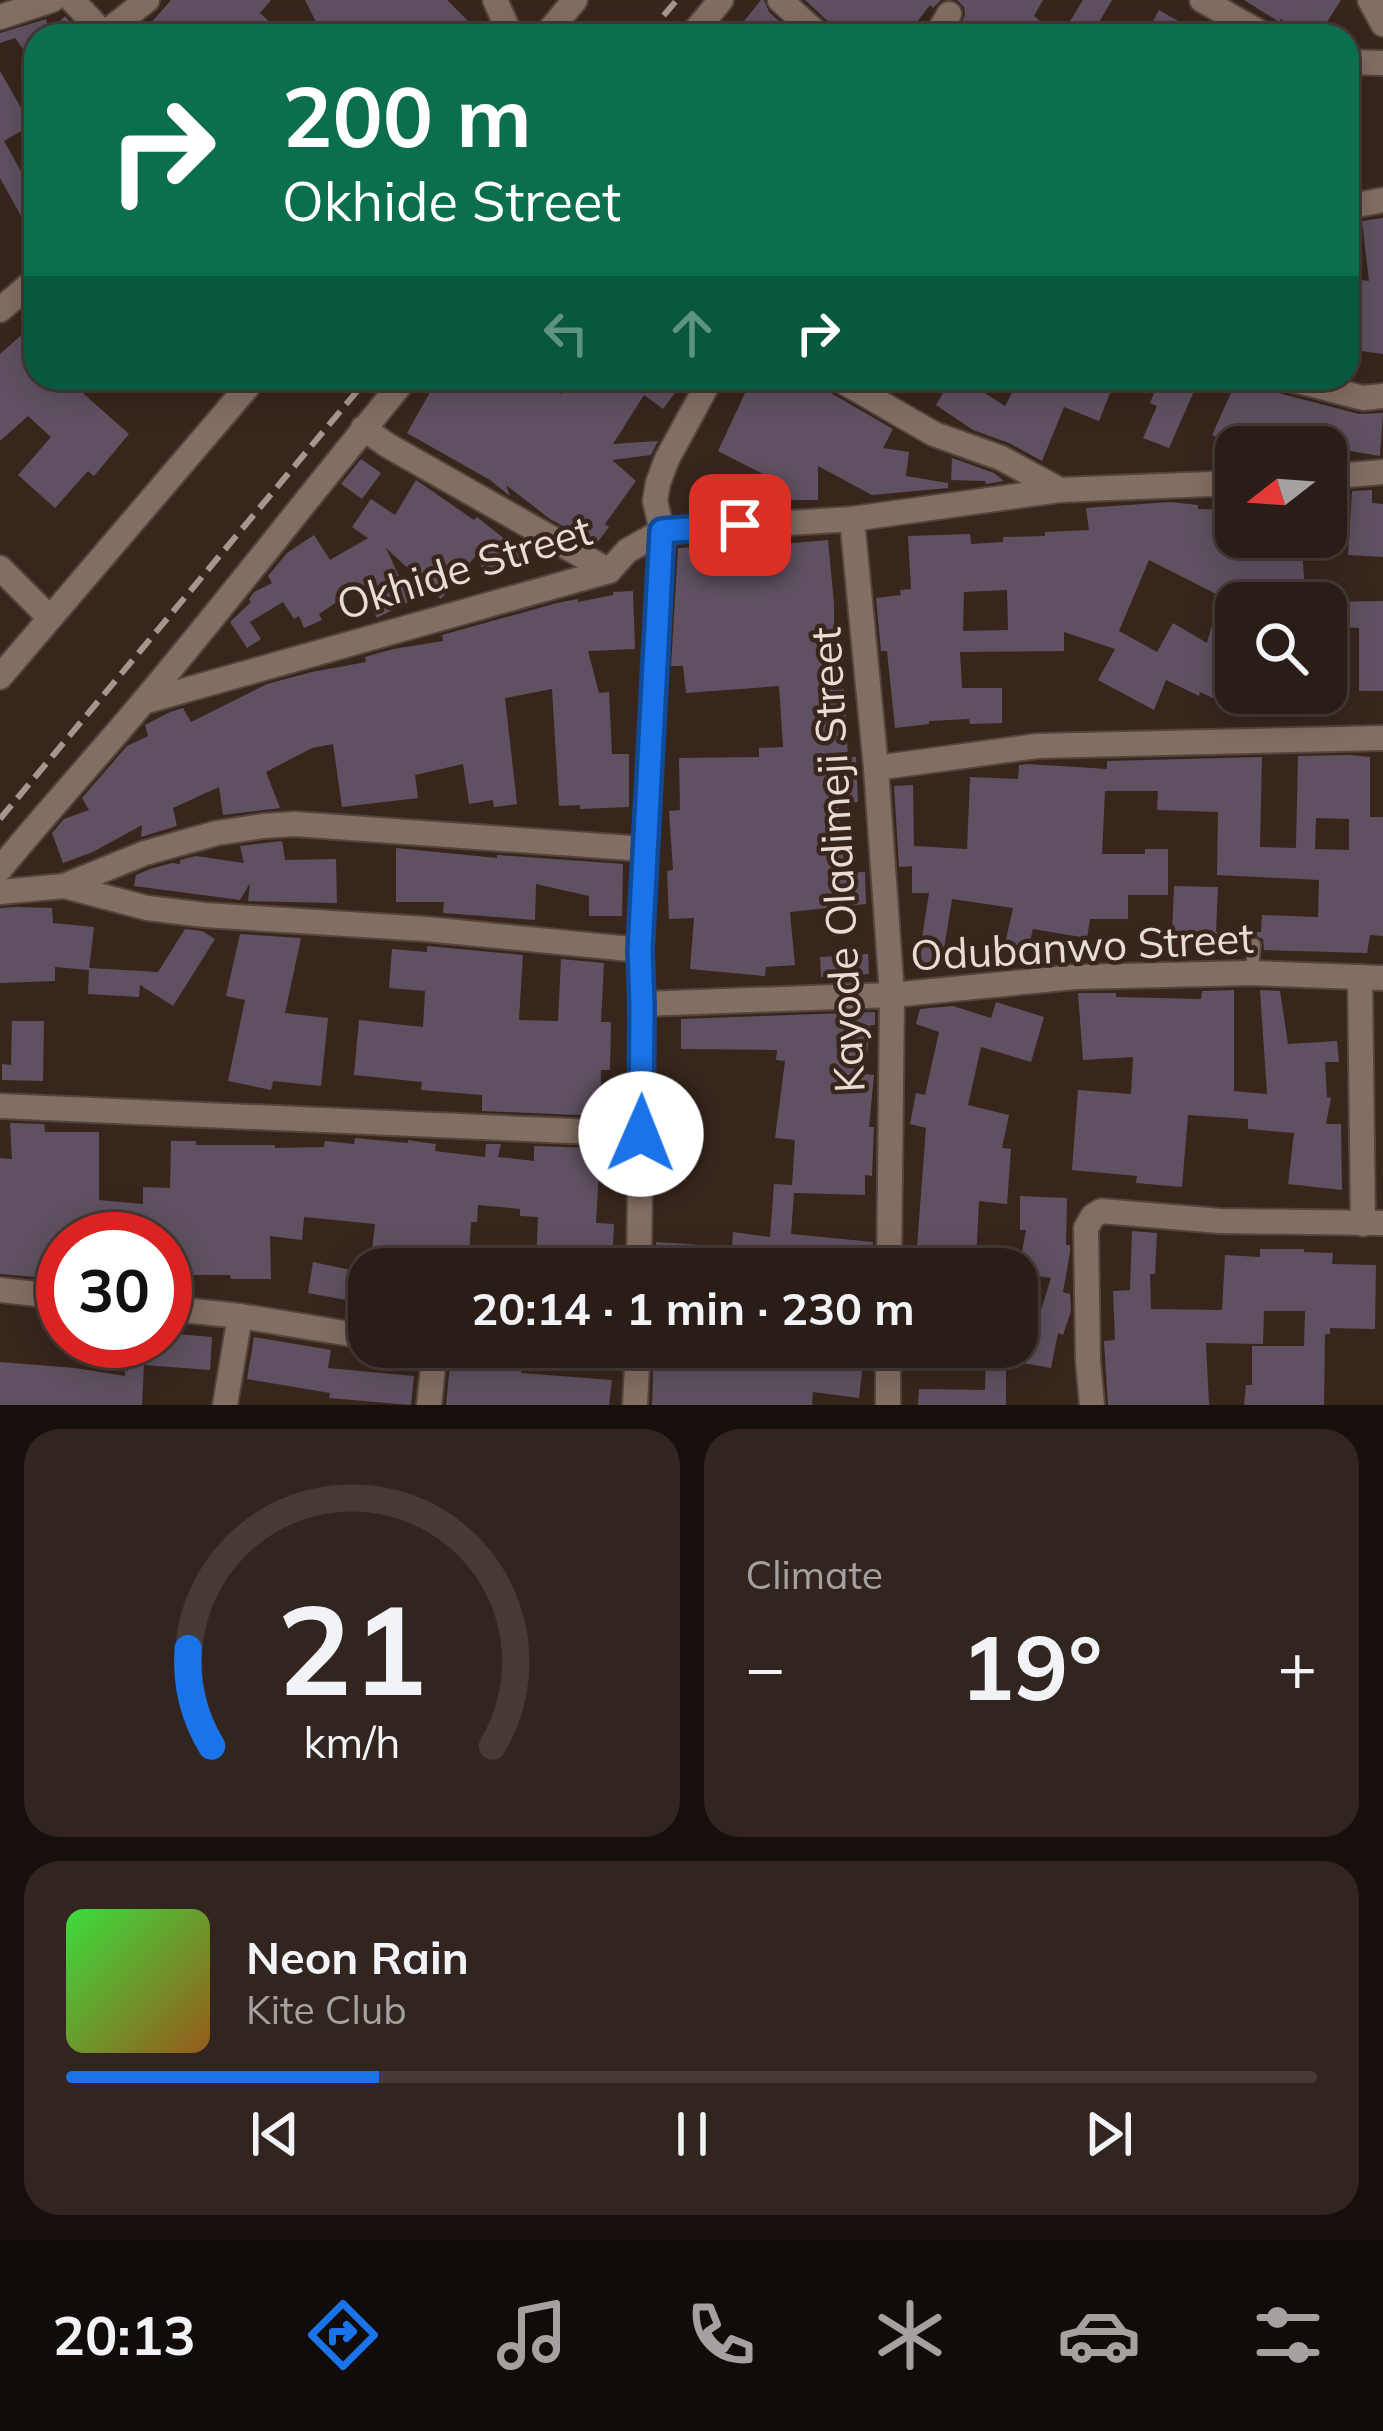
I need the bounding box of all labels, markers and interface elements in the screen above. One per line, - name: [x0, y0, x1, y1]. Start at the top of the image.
- text: 200 m: [282, 63, 532, 168]
- icon: right: [84, 72, 240, 228]
- text: Okhide Street: [282, 167, 621, 235]
- icon: left: [533, 300, 599, 366]
- icon: ahead: [659, 300, 725, 366]
- icon: right: [785, 300, 851, 366]
- north arrow: [1215, 426, 1347, 558]
- map controls: [1215, 426, 1347, 714]
- pin: [689, 474, 791, 576]
- icon: arrive: [707, 492, 773, 558]
- street label: Okhide Street: [330, 503, 598, 631]
- button: search: [1215, 582, 1347, 714]
- street label: Kayode Oladimeji Street: [798, 626, 876, 1094]
- street label: Odubanwo Street: [909, 911, 1255, 981]
- position arrow: [578, 1071, 704, 1197]
- speed limit sign: 30: [36, 1212, 192, 1368]
- text: 20:14 · 1 min · 230 m: [471, 1280, 915, 1336]
- text: Climate: [746, 1550, 883, 1599]
- text: 21: [277, 1570, 427, 1726]
- text: 19°: [960, 1610, 1102, 1723]
- text: −: [746, 1625, 785, 1708]
- text: +: [1277, 1625, 1317, 1708]
- text: km/h: [303, 1715, 400, 1769]
- text: Neon Rain: [246, 1929, 469, 1985]
- text: Kite Club: [246, 1985, 407, 2034]
- icon: previous: [242, 2101, 308, 2167]
- icon: pause: [659, 2101, 725, 2167]
- icon: next: [1076, 2101, 1142, 2167]
- icon: directions: [301, 2293, 385, 2377]
- icon: music: [490, 2293, 574, 2377]
- icon: phone: [679, 2293, 763, 2377]
- icon: climate: [868, 2293, 952, 2377]
- icon: car: [1057, 2293, 1141, 2377]
- icon: filters: [1246, 2293, 1330, 2377]
- text: 20:13: [53, 2301, 196, 2369]

